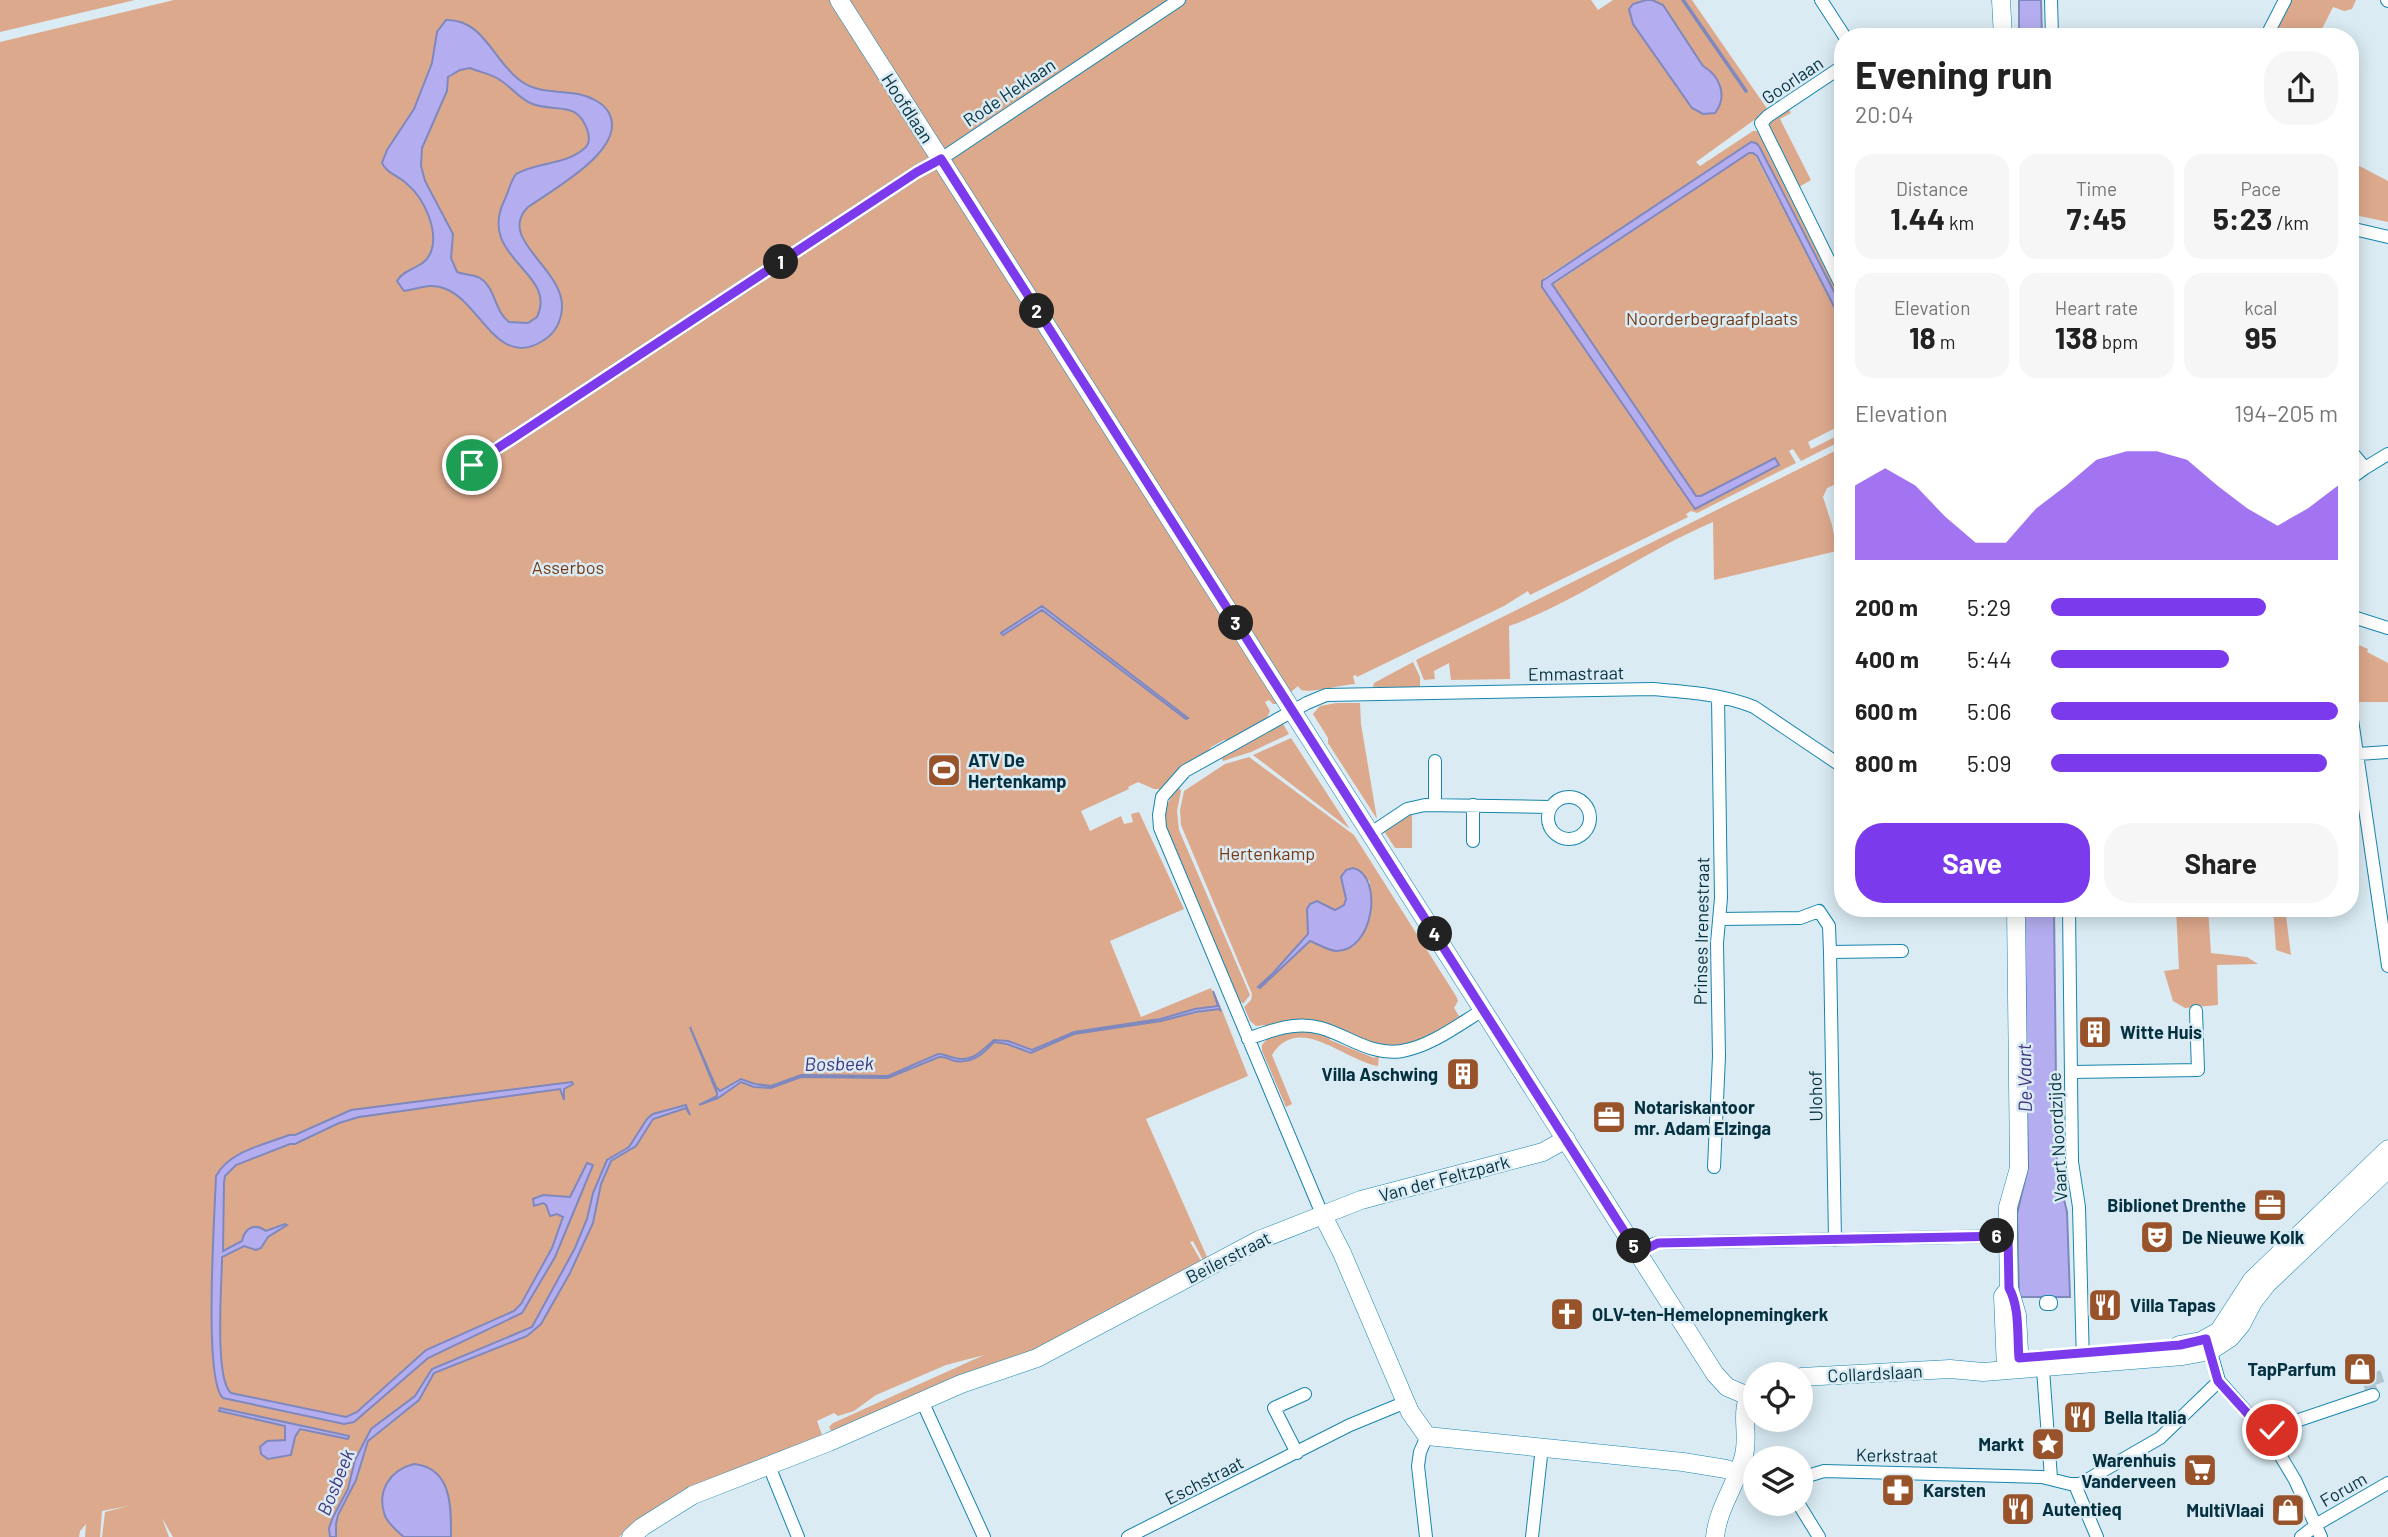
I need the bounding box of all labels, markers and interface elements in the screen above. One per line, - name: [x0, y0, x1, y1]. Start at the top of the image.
- street label: Goorlaan: [1757, 51, 1827, 109]
- text: Evening run: [1855, 51, 2053, 97]
- button: share: [2264, 51, 2338, 125]
- street label: Rode Heklaan: [959, 53, 1059, 131]
- street label: Hoofdlaan: [877, 69, 939, 147]
- text: 20:04: [1855, 100, 1914, 128]
- text: Distance: [1896, 177, 1968, 200]
- text: Time: [2076, 177, 2117, 200]
- text: Pace: [2240, 177, 2281, 200]
- text: 1.44: [1890, 200, 1945, 236]
- text: 7:45: [2066, 200, 2127, 236]
- text: 5:23: [2213, 200, 2272, 236]
- text: km: [1945, 211, 1974, 234]
- text: /km: [2272, 211, 2309, 234]
- pin: 1: [764, 244, 798, 280]
- text: 1: [777, 250, 784, 273]
- pin: 2: [1020, 294, 1054, 328]
- text: Elevation: [1894, 296, 1970, 319]
- text: Heart rate: [2055, 296, 2138, 319]
- text: kcal: [2244, 296, 2277, 319]
- text: 2: [1031, 299, 1042, 322]
- park label: Noorderbegraafplaats: [1626, 307, 1798, 329]
- text: 18: [1909, 319, 1936, 355]
- text: 138: [2055, 319, 2098, 355]
- text: 95: [2245, 319, 2277, 355]
- text: m: [1936, 330, 1955, 353]
- text: bpm: [2098, 330, 2138, 353]
- text: Elevation: [1855, 399, 1948, 427]
- text: 194–205 m: [2234, 399, 2338, 427]
- pin: [442, 435, 502, 495]
- icon: arrive: [453, 446, 491, 484]
- park label: Asserbos: [532, 556, 604, 578]
- text: 200 m: [1855, 593, 1918, 621]
- text: 5:29: [1967, 593, 2011, 621]
- pin: 3: [1218, 606, 1254, 640]
- text: 3: [1230, 611, 1241, 634]
- text: 400 m: [1855, 645, 1919, 673]
- text: 5:44: [1967, 645, 2012, 673]
- street label: Emmastraat: [1528, 661, 1624, 685]
- text: 600 m: [1855, 697, 1917, 725]
- text: 5:06: [1967, 697, 2011, 725]
- place label: ATV De Hertenkamp: [968, 749, 1066, 792]
- text: 800 m: [1855, 749, 1917, 777]
- text: 5:09: [1967, 749, 2012, 777]
- sports icon: ATV De Hertenkamp: [925, 751, 963, 789]
- button: Save: [1855, 823, 2090, 903]
- button: Share: [2104, 823, 2338, 903]
- park label: Hertenkamp: [1219, 842, 1315, 864]
- street label: Prinses Irenestraat: [1689, 857, 1713, 1005]
- pin: 4: [1418, 916, 1452, 951]
- text: 4: [1429, 922, 1440, 945]
- building icon: Witte Huis: [2076, 1013, 2114, 1051]
- place label: Witte Huis: [2120, 1021, 2202, 1043]
- water label: De Vaart: [2012, 1043, 2036, 1113]
- water label: Bosbeek: [804, 1051, 875, 1075]
- building icon: Villa Aschwing: [1444, 1055, 1482, 1093]
- place label: Villa Aschwing: [1322, 1063, 1438, 1085]
- street label: Ulohof: [1804, 1070, 1826, 1122]
- street label: Vaart Noordzijde: [2043, 1072, 2071, 1202]
- place label: Notariskantoor mr. Adam Elzinga: [1634, 1096, 1771, 1139]
- office icon: Notariskantoor mr. Adam Elzinga: [1590, 1098, 1628, 1136]
- street label: Van der Feltzpark: [1376, 1150, 1512, 1206]
- office icon: Biblionet Drenthe: [2251, 1186, 2289, 1224]
- place label: Biblionet Drenthe: [2107, 1194, 2246, 1216]
- pin: 6: [1980, 1218, 2014, 1254]
- theatre icon: De Nieuwe Kolk: [2138, 1218, 2176, 1256]
- text: 6: [1991, 1224, 2002, 1247]
- street label: Beilerstraat: [1182, 1226, 1274, 1288]
- place label: De Nieuwe Kolk: [2182, 1226, 2305, 1248]
- pin: 5: [1616, 1228, 1652, 1264]
- text: 5: [1628, 1234, 1639, 1257]
- restaurant icon: Villa Tapas: [2086, 1286, 2124, 1324]
- place label: Villa Tapas: [2130, 1294, 2216, 1316]
- church icon: OLV-ten-Hemelopnemingkerk: [1548, 1295, 1586, 1333]
- place label: OLV-ten-Hemelopnemingkerk: [1592, 1303, 1829, 1325]
- shop icon: TapParfum: [2341, 1350, 2379, 1388]
- place label: TapParfum: [2247, 1358, 2336, 1380]
- street label: Collardslaan: [1827, 1360, 1923, 1386]
- map controls: [1743, 1362, 1813, 1516]
- button: locate: [1743, 1362, 1813, 1432]
- restaurant icon: Bella Italia: [2061, 1398, 2099, 1436]
- pin: [2242, 1400, 2302, 1460]
- place label: Bella Italia: [2104, 1406, 2186, 1428]
- icon: check: [2253, 1411, 2291, 1449]
- place icon: Markt: [2029, 1425, 2067, 1463]
- place label: Markt: [1978, 1433, 2024, 1455]
- street label: Kerkstraat: [1856, 1443, 1938, 1467]
- water label: Bosbeek: [311, 1445, 359, 1518]
- button: layers: [1743, 1446, 1813, 1516]
- place label: Warenhuis Vanderveen: [2081, 1449, 2176, 1492]
- street label: Eschstraat: [1161, 1451, 1247, 1509]
- supermarket icon: Warenhuis Vanderveen: [2181, 1451, 2219, 1489]
- street label: Forum: [2316, 1467, 2370, 1511]
- pharmacy icon: Karsten: [1879, 1471, 1917, 1509]
- place label: Karsten: [1923, 1479, 1986, 1501]
- restaurant icon: Autentieq: [1999, 1490, 2037, 1528]
- shop icon: MultiVlaai: [2269, 1491, 2307, 1529]
- place label: Autentieq: [2042, 1498, 2122, 1520]
- place label: MultiVlaai: [2186, 1499, 2264, 1521]

